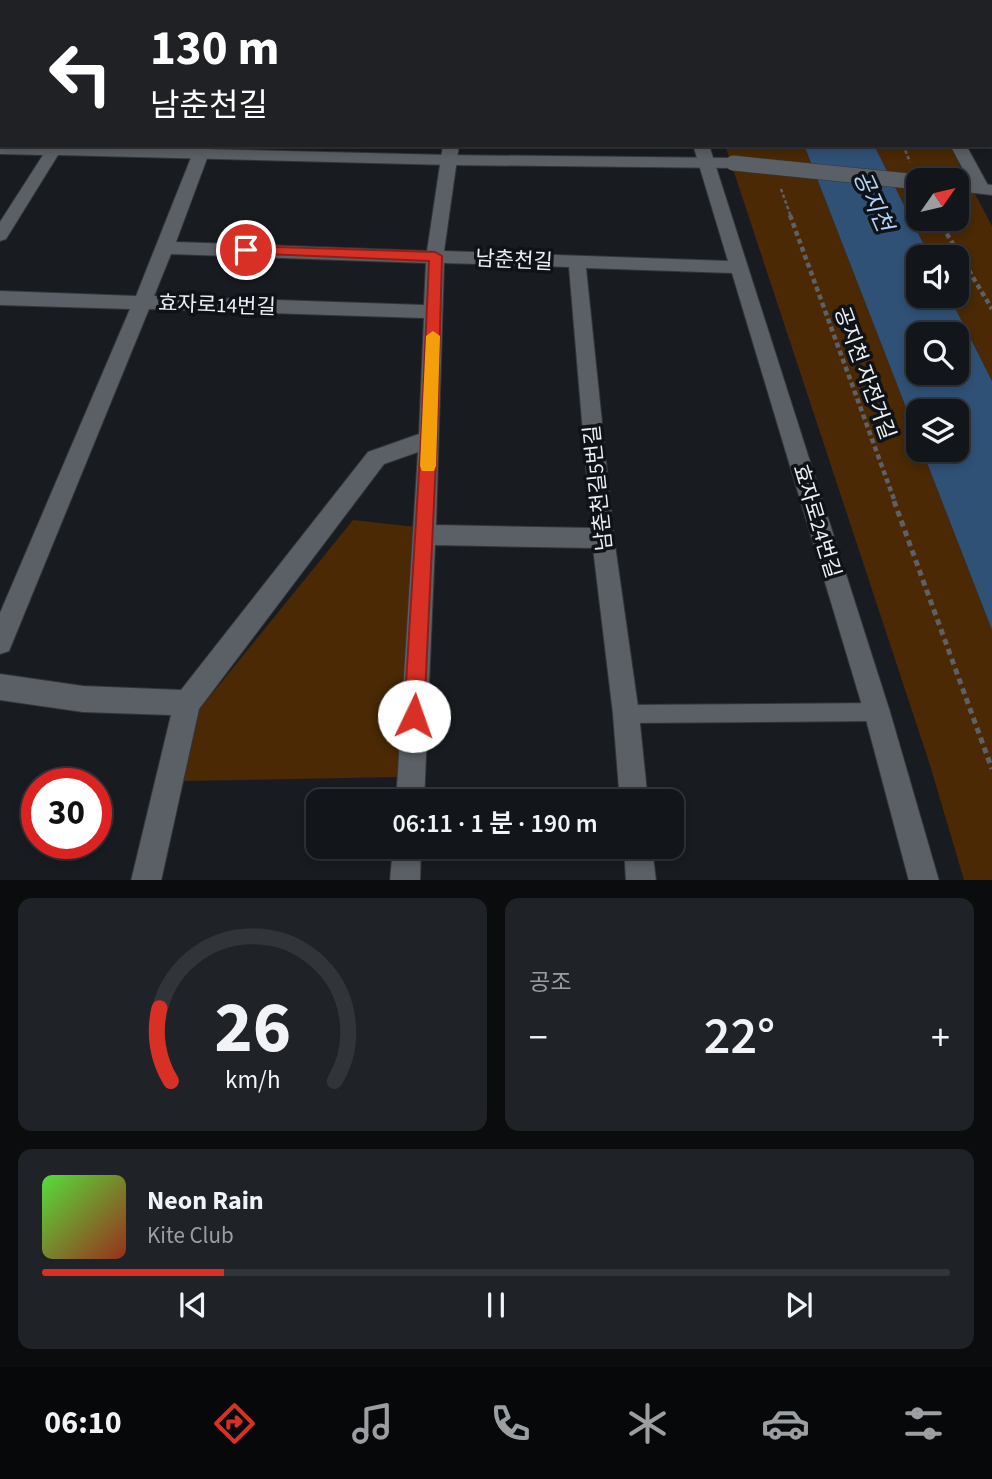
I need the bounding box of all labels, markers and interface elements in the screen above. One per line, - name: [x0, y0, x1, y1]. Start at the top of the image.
- text: 130 m: [150, 14, 279, 84]
- icon: left: [35, 28, 126, 119]
- text: 남춘천길: [150, 83, 268, 129]
- water label: 공지천: [845, 165, 902, 239]
- north arrow: [906, 168, 970, 231]
- map controls: [906, 168, 969, 462]
- pin: [216, 220, 276, 280]
- icon: arrive: [227, 231, 265, 269]
- street label: 남춘천길: [475, 243, 553, 277]
- button: sound: [906, 245, 969, 308]
- street label: 효자로14번길: [158, 288, 276, 322]
- street label: 공지천 자전거길: [827, 302, 903, 444]
- button: search: [906, 322, 969, 385]
- button: layers: [906, 399, 969, 462]
- street label: 남춘천길5번길: [576, 424, 620, 552]
- street label: 효자로24번길: [785, 460, 849, 582]
- position arrow: [377, 679, 451, 753]
- speed limit sign: 30: [21, 768, 112, 859]
- text: 06:11 · 1 분 · 190 m: [392, 805, 598, 842]
- text: 공조: [529, 966, 571, 999]
- text: 26: [214, 976, 291, 1080]
- text: 22°: [704, 1000, 775, 1074]
- text: −: [529, 1011, 548, 1065]
- text: +: [931, 1011, 950, 1065]
- text: km/h: [225, 1061, 280, 1097]
- text: Neon Rain: [147, 1182, 264, 1219]
- text: Kite Club: [147, 1219, 234, 1252]
- icon: previous: [174, 1286, 212, 1324]
- icon: pause: [477, 1286, 515, 1324]
- icon: next: [780, 1286, 818, 1324]
- icon: directions: [210, 1399, 259, 1448]
- icon: music: [348, 1399, 397, 1448]
- icon: phone: [486, 1399, 535, 1448]
- icon: climate: [623, 1399, 672, 1448]
- icon: car: [761, 1399, 810, 1448]
- icon: filters: [899, 1399, 948, 1448]
- text: 06:10: [44, 1400, 122, 1446]

